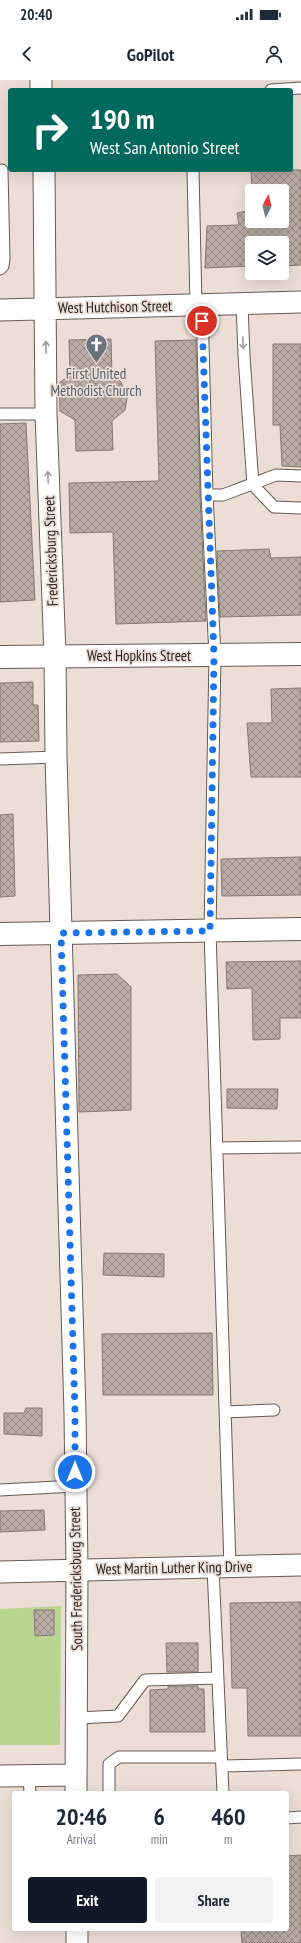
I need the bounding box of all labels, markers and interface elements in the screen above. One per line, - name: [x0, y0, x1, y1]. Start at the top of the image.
- text: 20:40: [20, 5, 52, 24]
- icon: back: [16, 43, 38, 65]
- text: GoPilot: [127, 43, 174, 66]
- icon: person: [263, 43, 285, 65]
- text: 190 m: [90, 100, 154, 137]
- icon: right: [24, 104, 76, 156]
- text: West San Antonio Street: [90, 136, 240, 159]
- north arrow: [245, 184, 289, 228]
- map controls: [245, 184, 289, 280]
- button: layers: [245, 236, 289, 280]
- street label: West Hutchison Street: [58, 296, 172, 317]
- pin: [185, 304, 219, 338]
- icon: arrive: [191, 310, 213, 332]
- church icon: First United Methodist Church: [83, 332, 109, 365]
- one-way arrow: [240, 336, 247, 349]
- one-way arrow: [42, 341, 50, 354]
- place label: First United Methodist Church: [50, 364, 142, 400]
- one-way arrow: [45, 471, 52, 484]
- street label: Fredericksburg Street: [39, 495, 62, 607]
- street label: West Hopkins Street: [87, 646, 191, 665]
- position arrow: [54, 1451, 96, 1493]
- street label: South Fredericksburg Street: [65, 1507, 86, 1651]
- street label: West Martin Luther King Drive: [96, 1557, 252, 1578]
- text: 20:46: [55, 1801, 107, 1832]
- text: 6: [153, 1801, 165, 1832]
- text: 460: [211, 1801, 246, 1832]
- text: Arrival: [67, 1831, 96, 1848]
- text: min: [151, 1831, 168, 1848]
- text: m: [224, 1831, 233, 1848]
- button: Exit: [28, 1877, 147, 1923]
- button: Share: [155, 1877, 273, 1923]

